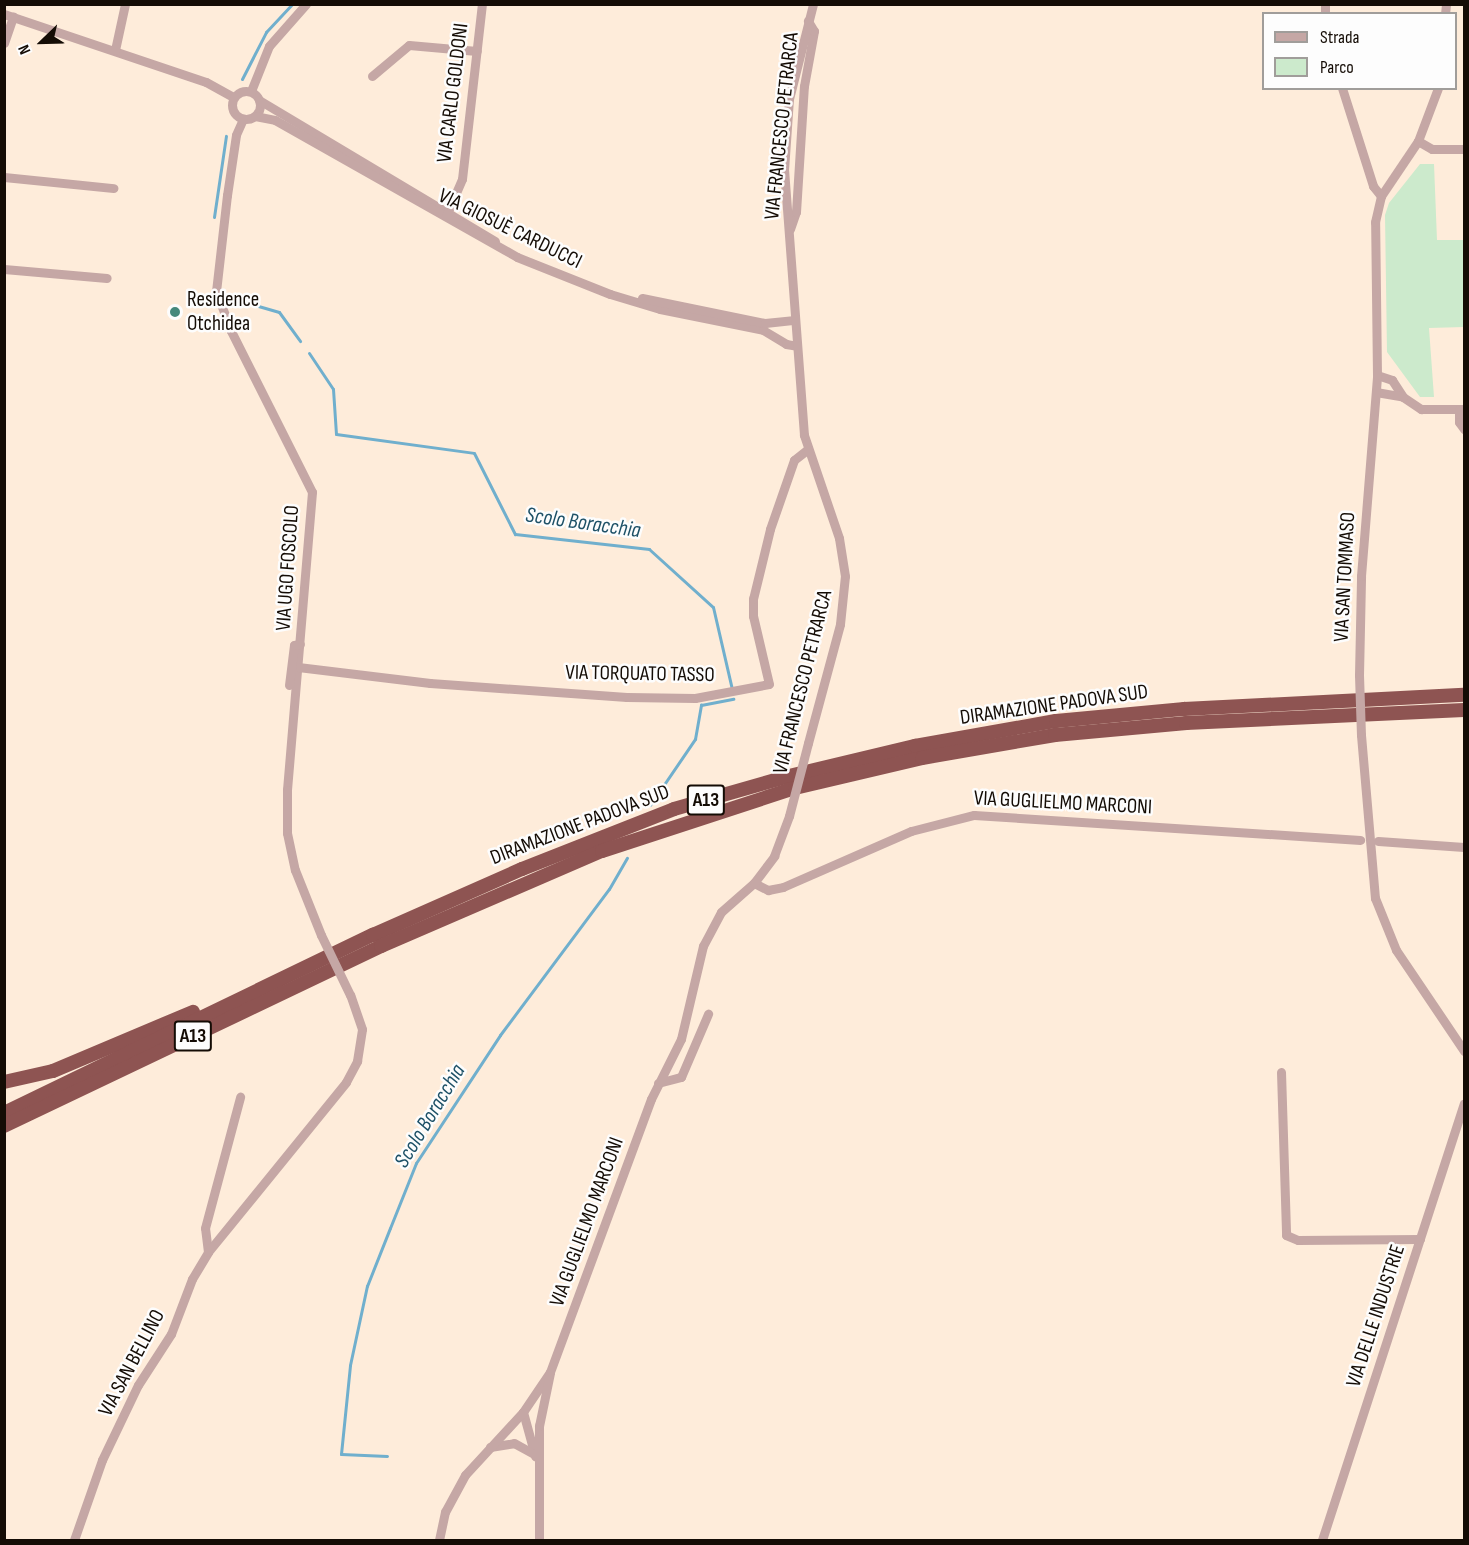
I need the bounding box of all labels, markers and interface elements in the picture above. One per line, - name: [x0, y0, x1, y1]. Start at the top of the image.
- north arrow: [12, 12, 72, 72]
- legend: [1262, 12, 1457, 90]
- street label: VIA CARLO GOLDONI: [432, 22, 474, 164]
- text: Strada: [1320, 27, 1359, 48]
- street label: VIA FRANCESCO PETRARCA: [760, 31, 804, 221]
- text: N: [15, 42, 35, 57]
- text: Parco: [1320, 57, 1354, 78]
- street label: VIA GIOSUÈ CARDUCCI: [434, 183, 586, 275]
- place label: Residence Otchidea: [187, 287, 259, 337]
- marker: Residence Otchidea: [168, 305, 182, 319]
- water label: Scolo Boracchia: [524, 502, 642, 544]
- street label: VIA UGO FOSCOLO: [271, 504, 305, 632]
- street label: VIA SAN TOMMASO: [1329, 512, 1361, 642]
- street label: VIA FRANCESCO PETRARCA: [768, 588, 838, 776]
- street label: VIA TORQUATO TASSO: [565, 660, 715, 688]
- street label: DIRAMAZIONE PADOVA SUD: [958, 679, 1150, 731]
- street label: DIRAMAZIONE PADOVA SUD: [487, 779, 673, 871]
- road number: A13: [686, 783, 726, 817]
- street label: VIA GUGLIELMO MARCONI: [973, 786, 1153, 820]
- road number: A13: [174, 1019, 212, 1053]
- water label: Scolo Boracchia: [389, 1060, 471, 1172]
- street label: VIA GUGLIELMO MARCONI: [545, 1134, 629, 1310]
- street label: VIA DELLE INDUSTRIE: [1341, 1242, 1411, 1390]
- street label: VIA SAN BELLINO: [93, 1305, 171, 1421]

